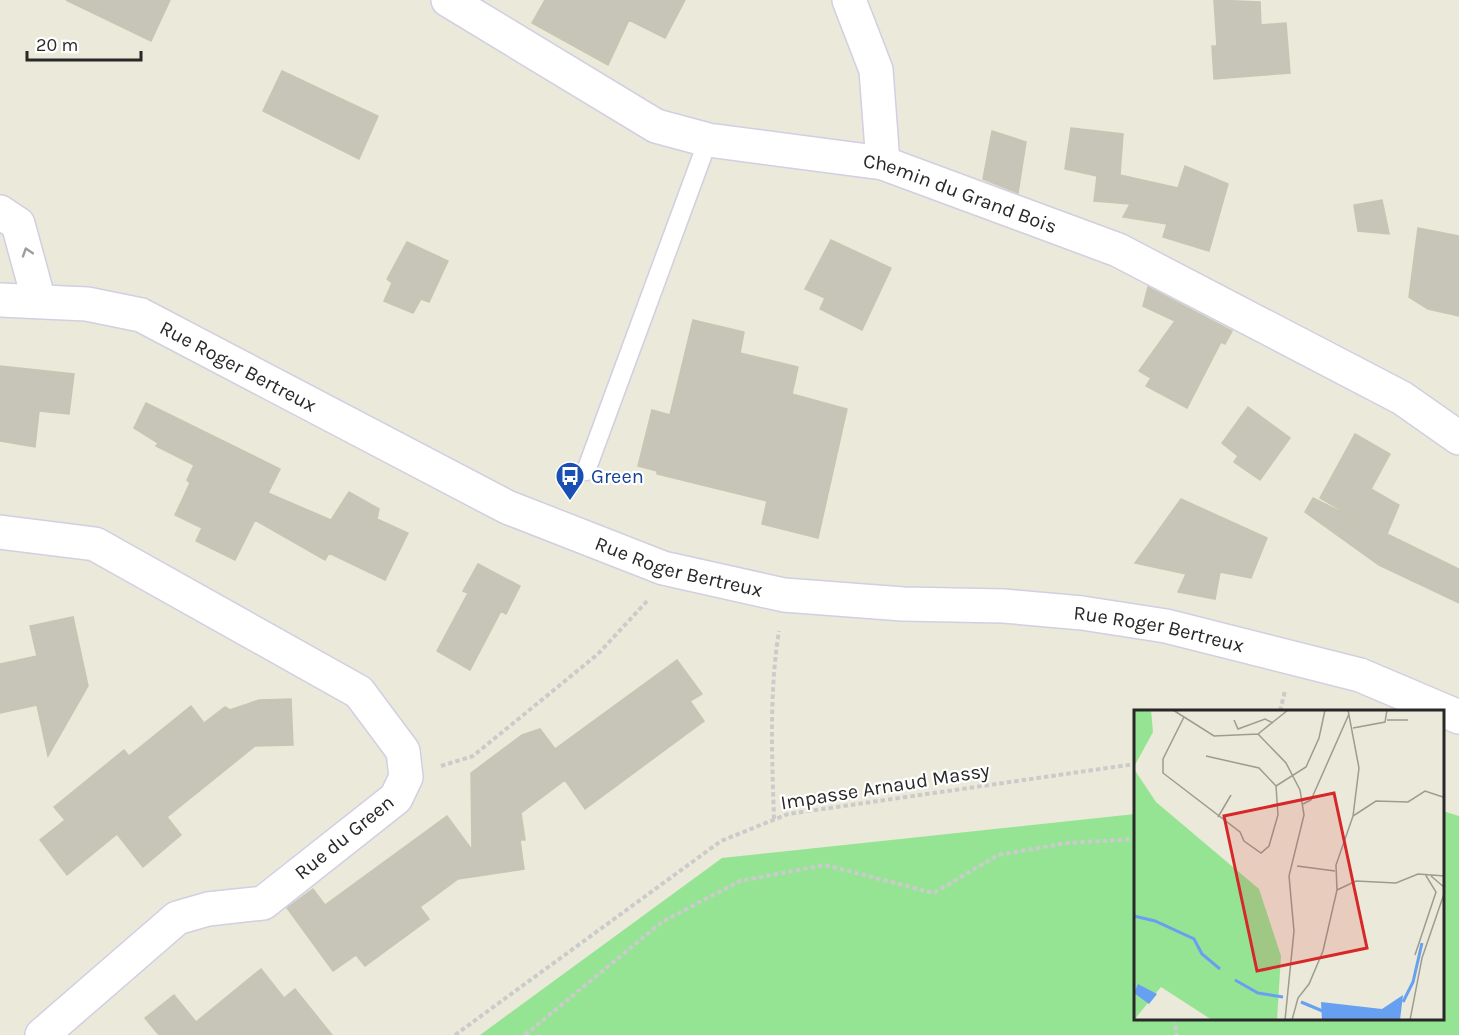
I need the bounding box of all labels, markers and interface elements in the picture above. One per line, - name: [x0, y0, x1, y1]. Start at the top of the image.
- scale bar: [27, 24, 141, 62]
- text: 20 m: [36, 34, 78, 56]
- street label: Chemin du Grand Bois: [862, 150, 1060, 238]
- one-way arrow: [21, 247, 34, 258]
- street label: Rue Roger Bertreux: [156, 316, 320, 417]
- bus stop icon: Green: [554, 460, 586, 502]
- place label: Green: [591, 465, 644, 488]
- street label: Rue Roger Bertreux: [592, 532, 765, 602]
- street label: Rue Roger Bertreux: [1073, 601, 1246, 657]
- inset map: [1134, 710, 1444, 1020]
- street label: Impasse Arnaud Massy: [779, 759, 991, 814]
- street label: Rue du Green: [290, 790, 398, 884]

